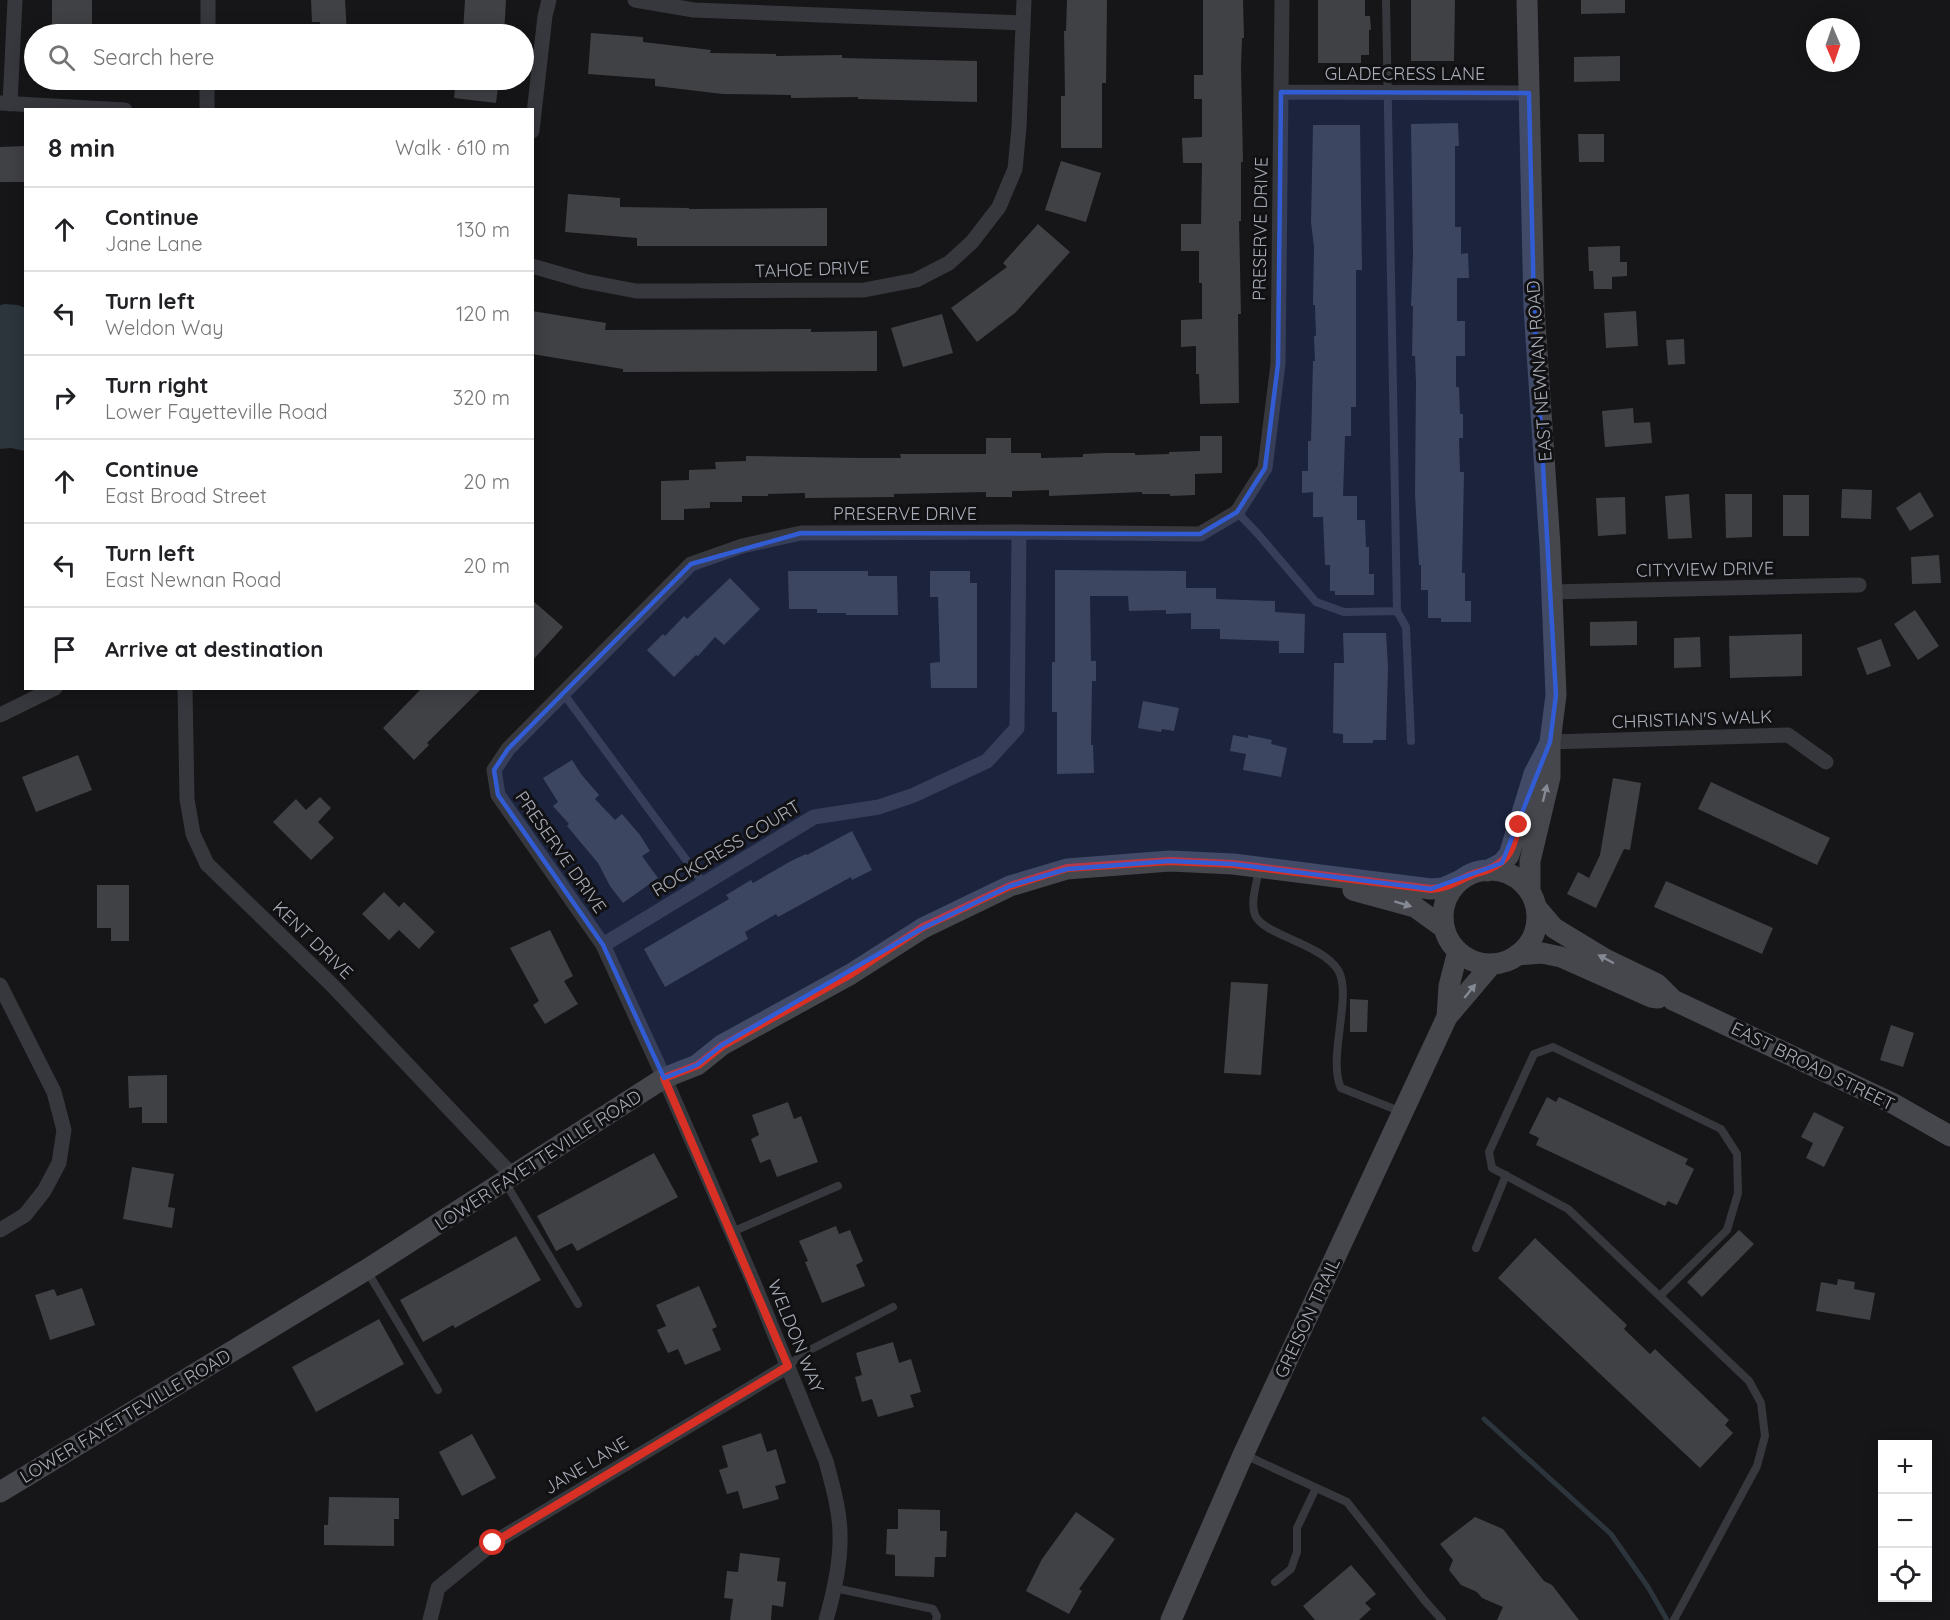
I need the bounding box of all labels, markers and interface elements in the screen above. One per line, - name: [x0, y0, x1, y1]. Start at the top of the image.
- north arrow: [1806, 18, 1860, 72]
- search box: [24, 24, 534, 90]
- icon: search: [45, 41, 78, 74]
- text: Search here: [93, 43, 214, 71]
- street label: GLADECRESS LANE: [1325, 62, 1485, 85]
- text: 8 min: [48, 131, 115, 164]
- text: Walk · 610 m: [395, 135, 510, 160]
- street label: PRESERVE DRIVE: [1247, 157, 1273, 301]
- text: Continue: [105, 203, 199, 231]
- icon: ahead: [48, 213, 81, 246]
- text: 130 m: [457, 217, 510, 242]
- text: Jane Lane: [105, 231, 203, 256]
- street label: TAHOE DRIVE: [754, 255, 870, 283]
- street label: EAST NEWNAN ROAD: [1521, 280, 1557, 462]
- text: Turn left: [105, 287, 195, 315]
- icon: left: [48, 297, 81, 330]
- text: 120 m: [456, 301, 510, 326]
- text: Weldon Way: [105, 315, 224, 340]
- text: Turn right: [105, 371, 209, 399]
- icon: right: [48, 381, 81, 414]
- text: 320 m: [453, 385, 510, 410]
- text: Lower Fayetteville Road: [105, 399, 328, 424]
- text: Continue: [105, 455, 199, 483]
- icon: ahead: [48, 465, 81, 498]
- text: 20 m: [463, 469, 510, 494]
- text: East Broad Street: [105, 483, 267, 508]
- street label: PRESERVE DRIVE: [833, 502, 977, 525]
- text: Turn left: [105, 539, 195, 567]
- icon: left: [48, 549, 81, 582]
- text: 20 m: [463, 553, 510, 578]
- street label: CITYVIEW DRIVE: [1636, 556, 1774, 582]
- text: East Newnan Road: [105, 567, 281, 592]
- icon: arrive: [48, 633, 81, 666]
- text: Arrive at destination: [105, 635, 323, 663]
- street label: CHRISTIAN'S WALK: [1611, 705, 1773, 733]
- one-way arrow: [1541, 784, 1551, 802]
- street label: PRESERVE DRIVE: [510, 786, 612, 918]
- street label: ROCKCRESS COURT: [648, 794, 805, 901]
- route end: [1505, 811, 1531, 837]
- street label: KENT DRIVE: [268, 896, 358, 984]
- one-way arrow: [1394, 900, 1412, 909]
- one-way arrow: [1597, 954, 1614, 964]
- one-way arrow: [1463, 983, 1476, 999]
- street label: EAST BROAD STREET: [1728, 1016, 1899, 1116]
- street label: LOWER FAYETTEVILLE ROAD: [430, 1084, 646, 1236]
- street label: GREISON TRAIL: [1269, 1254, 1345, 1382]
- street label: WELDON WAY: [763, 1276, 829, 1396]
- street label: LOWER FAYETTEVILLE ROAD: [15, 1344, 235, 1488]
- street label: JANE LANE: [540, 1431, 632, 1499]
- map controls: [1878, 1440, 1932, 1602]
- button: +: [1878, 1440, 1932, 1494]
- button: −: [1878, 1494, 1932, 1548]
- route start: [479, 1529, 505, 1555]
- button: locate: [1878, 1548, 1932, 1602]

